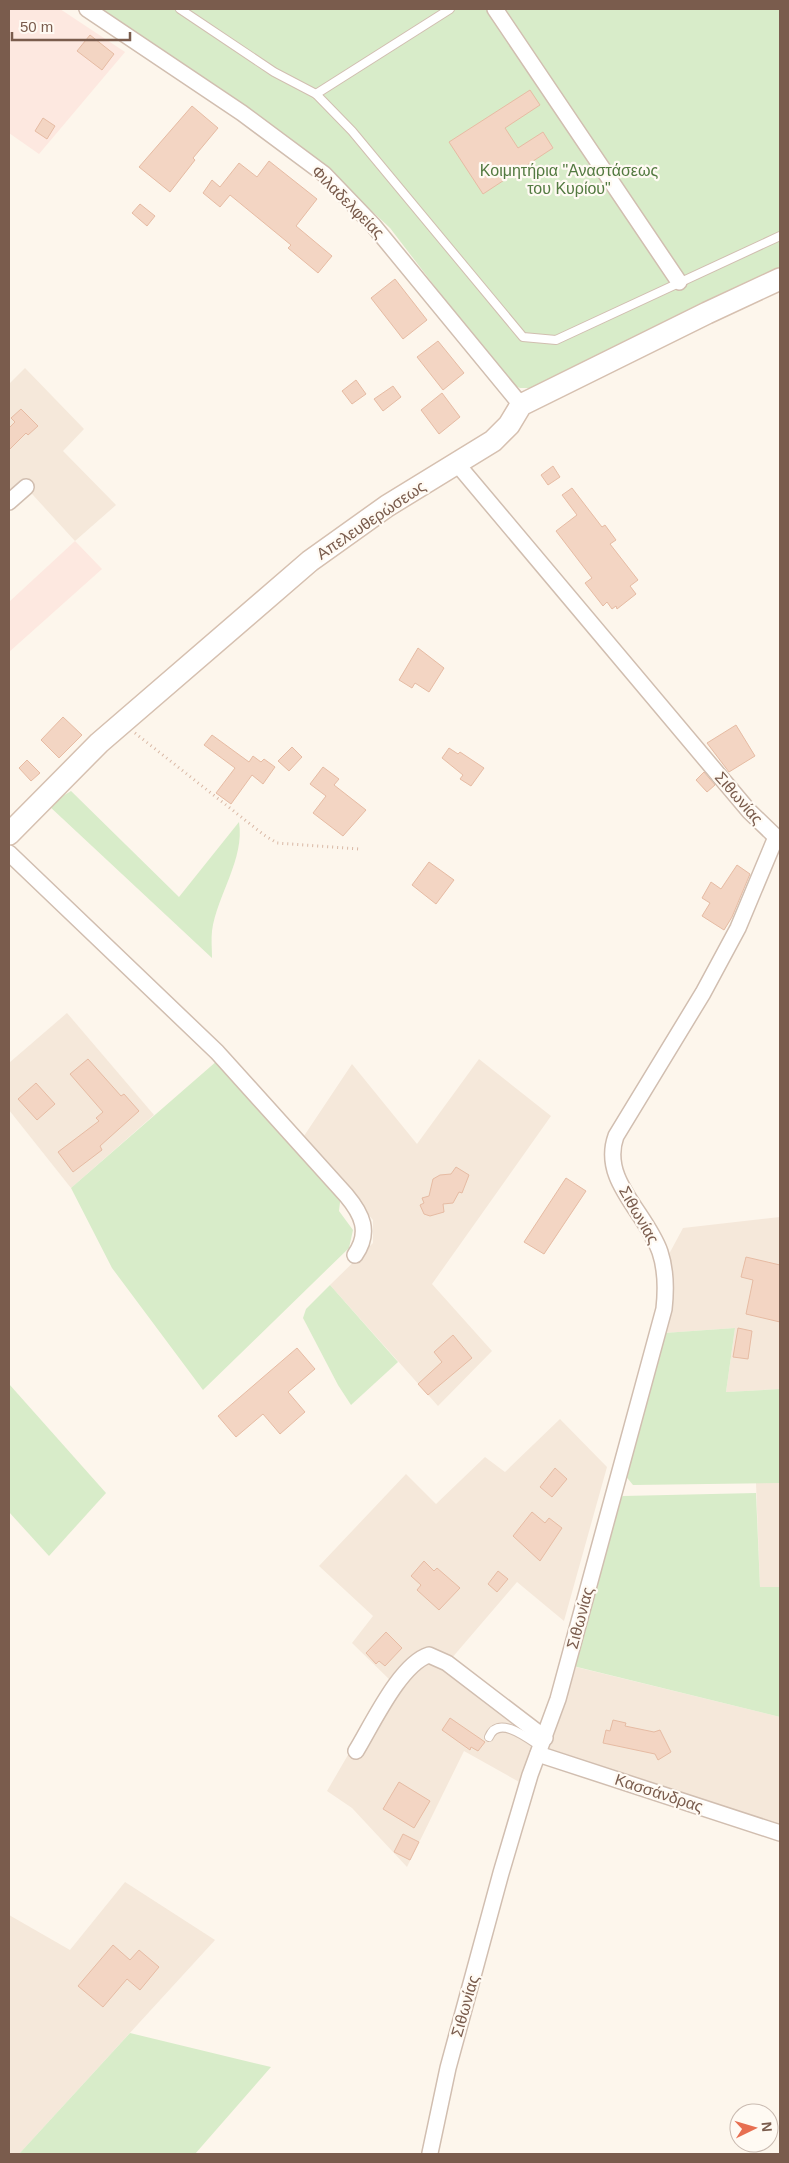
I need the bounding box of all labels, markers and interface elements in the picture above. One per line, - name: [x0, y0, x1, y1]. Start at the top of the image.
- scale bar: [12, 10, 130, 42]
- text: 50 m: [20, 18, 53, 35]
- street label: Φιλαδελφείας: [308, 162, 388, 242]
- park label: Κοιμητήρια "Αναστάσεως του Κυρίου": [480, 162, 658, 197]
- street label: Απελευθερώσεως: [313, 477, 429, 563]
- street label: Σιθωνίας: [712, 769, 766, 828]
- street label: Σιθωνίας: [616, 1183, 662, 1247]
- street label: Σιθωνίας: [564, 1585, 596, 1651]
- street label: Κασσάνδρας: [613, 1771, 706, 1815]
- street label: Σιθωνίας: [448, 1973, 482, 2039]
- north arrow: [729, 2103, 779, 2153]
- text: N: [759, 2121, 775, 2133]

